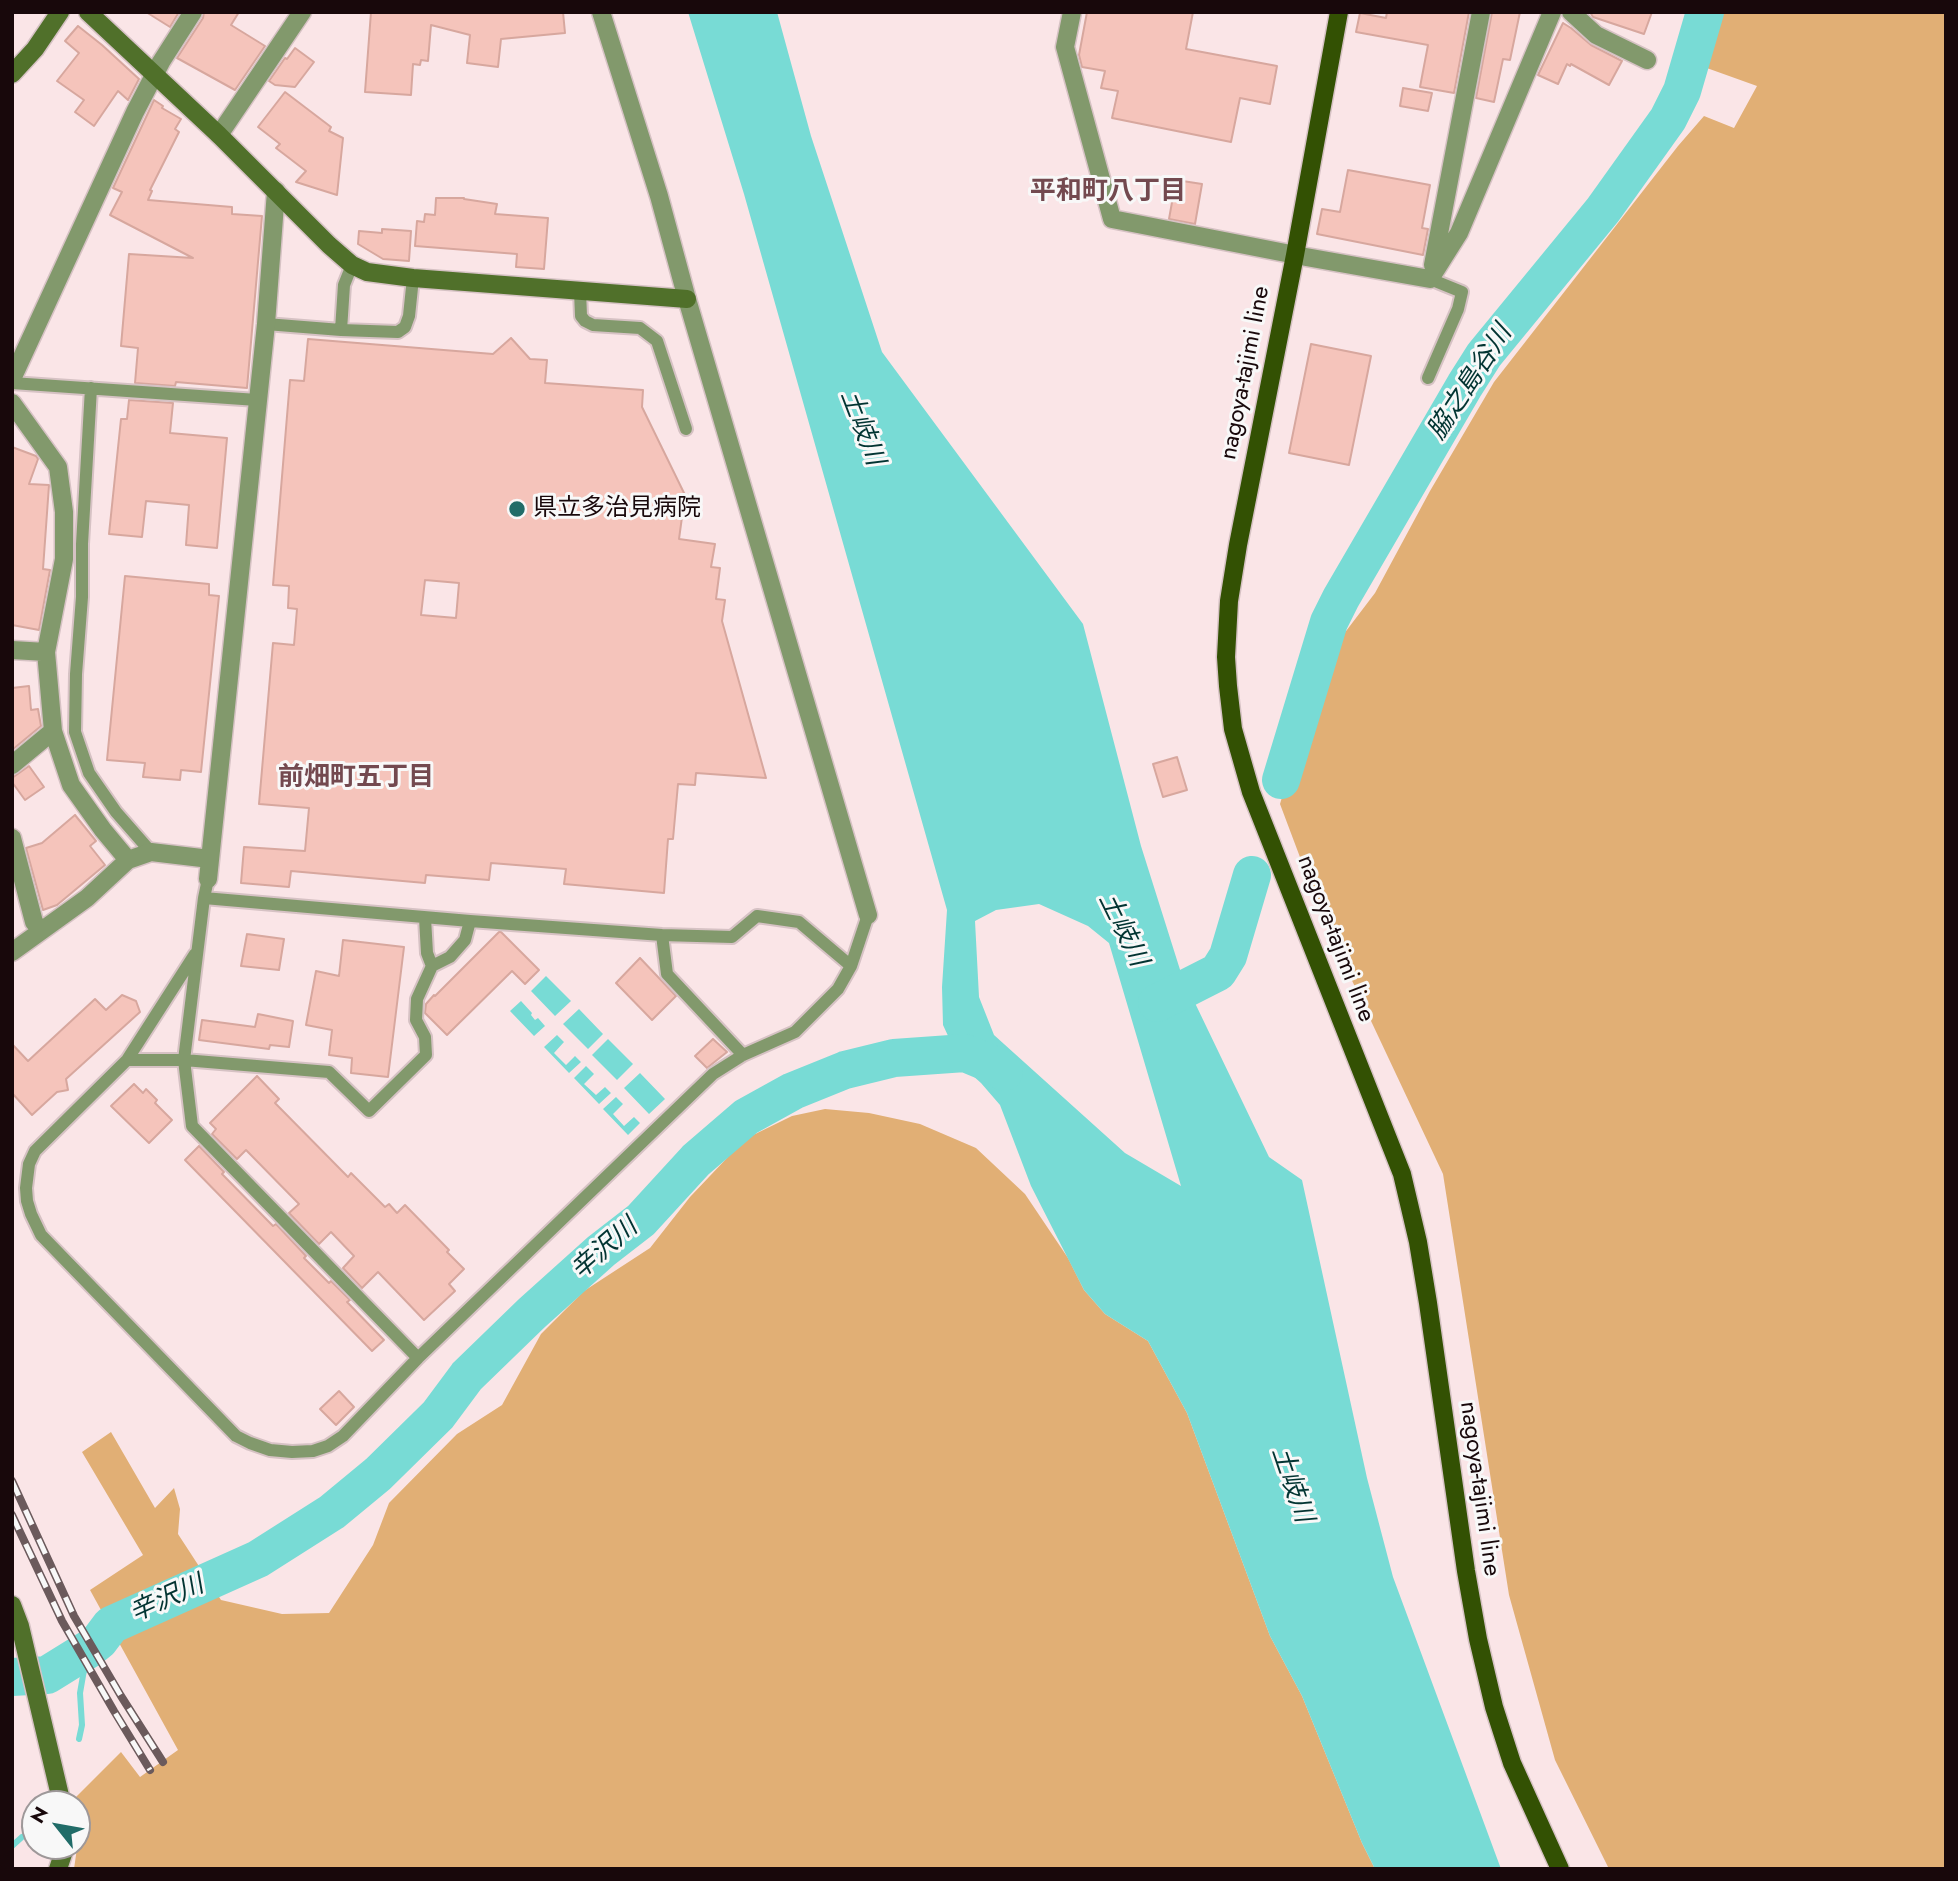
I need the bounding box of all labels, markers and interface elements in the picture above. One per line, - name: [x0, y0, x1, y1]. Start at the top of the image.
- district label: 平和町八丁目: [1030, 177, 1186, 209]
- street label: nagoya-tajimi line: [1215, 284, 1277, 462]
- water label: 脇之島谷川: [1423, 320, 1519, 446]
- water label: 土岐川: [832, 386, 890, 470]
- place label: 県立多治見病院: [533, 495, 701, 523]
- marker: 県立多治見病院: [507, 499, 527, 519]
- district label: 前畑町五丁目: [278, 763, 434, 795]
- street label: nagoya-tajimi line: [1290, 852, 1380, 1026]
- water label: 土岐川: [1091, 888, 1153, 972]
- water label: 辛沢川: [565, 1213, 645, 1287]
- street label: nagoya-tajimi line: [1452, 1400, 1506, 1578]
- water label: 土岐川: [1264, 1443, 1318, 1527]
- water label: 辛沢川: [125, 1570, 209, 1630]
- north arrow: [21, 1790, 91, 1860]
- text: N: [24, 1802, 55, 1828]

